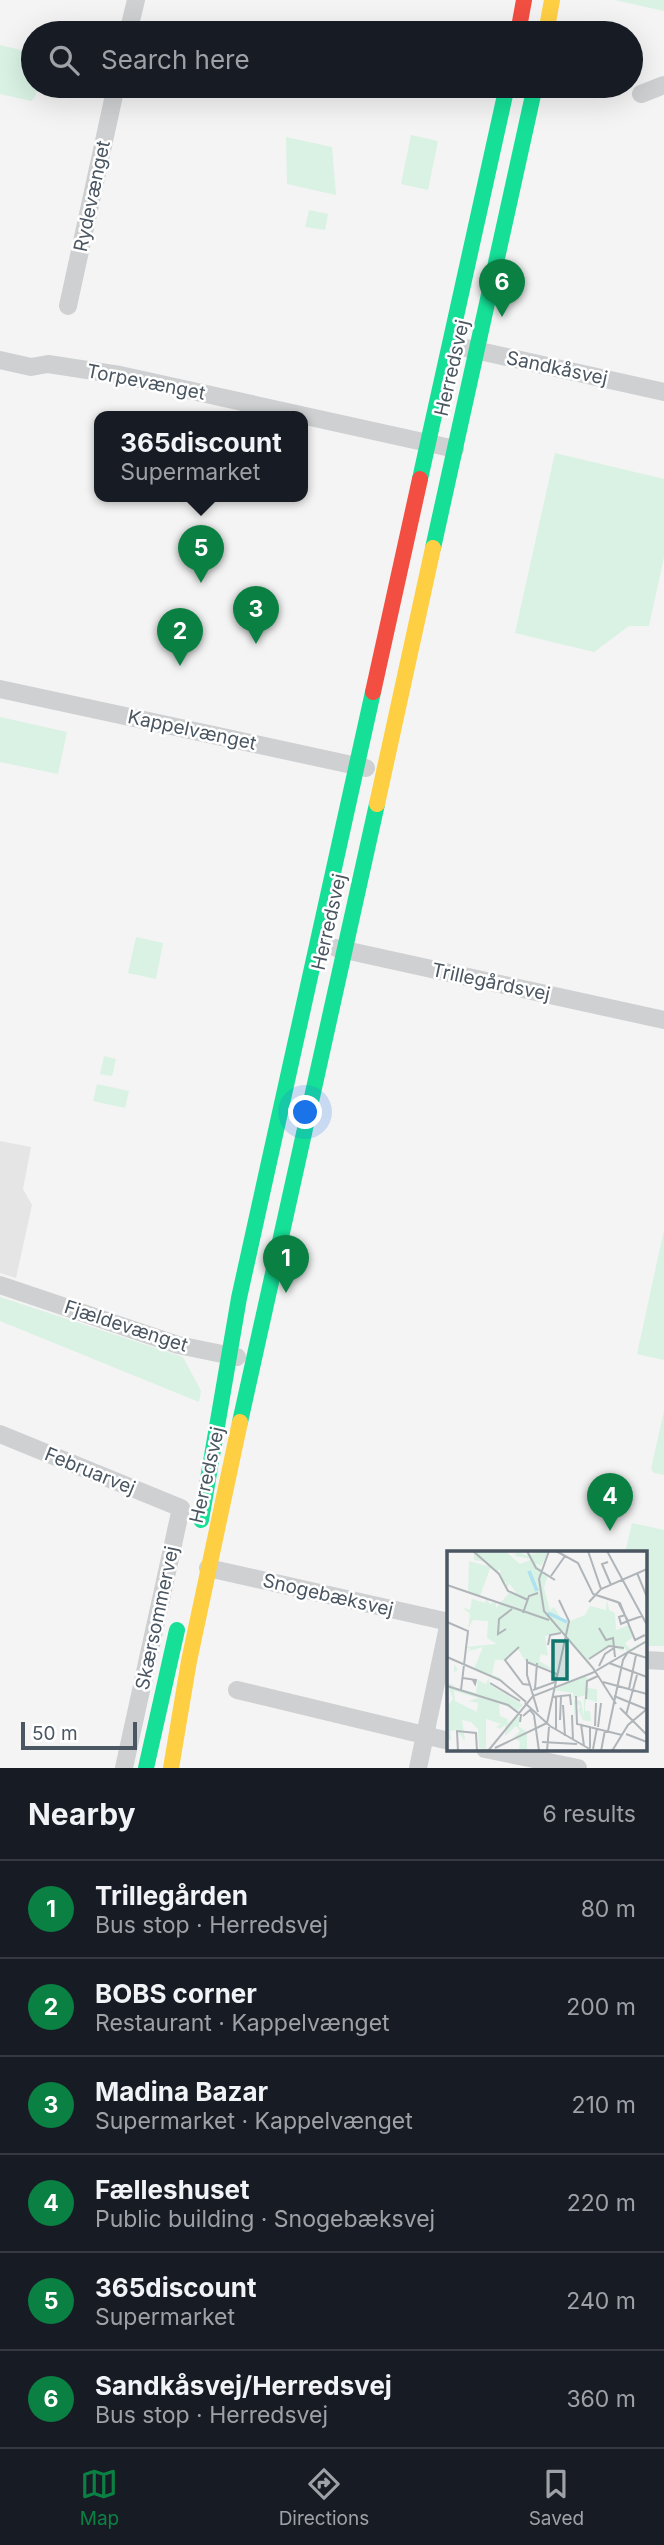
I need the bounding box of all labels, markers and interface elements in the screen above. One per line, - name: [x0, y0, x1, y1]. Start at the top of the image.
- search box: [21, 21, 643, 98]
- icon: search: [45, 41, 83, 79]
- text: Search here: [101, 44, 250, 75]
- street label: Rydevænget: [69, 138, 115, 254]
- pin: 6: [479, 259, 525, 317]
- street label: Herredsvej: [430, 318, 474, 418]
- street label: Sandkåsvej: [504, 346, 610, 390]
- street label: Torpevænget: [85, 359, 207, 405]
- popup: [94, 411, 308, 502]
- text: 365discount: [120, 427, 282, 458]
- text: Supermarket: [120, 458, 260, 486]
- pin: 5: [178, 525, 224, 583]
- pin: 3: [233, 586, 279, 644]
- pin: 2: [157, 608, 203, 666]
- street label: Kappelvænget: [126, 705, 258, 755]
- street label: Herredsvej: [307, 872, 351, 972]
- street label: Trillegårdsvej: [430, 958, 552, 1006]
- your location: [288, 1095, 322, 1129]
- pin: 1: [263, 1235, 309, 1293]
- street label: Fjældevænget: [61, 1295, 191, 1357]
- street label: Herredsvej: [185, 1425, 229, 1525]
- street label: Februarvej: [41, 1442, 139, 1500]
- pin: 4: [587, 1473, 633, 1531]
- street label: Skærsommervej: [131, 1544, 183, 1692]
- inset map: [447, 1551, 646, 1750]
- street label: Snogebæksvej: [261, 1569, 395, 1621]
- scale bar: [21, 1719, 136, 1751]
- text: 50 m: [32, 1722, 78, 1745]
- text: Nearby: [28, 1796, 136, 1832]
- text: 6 results: [542, 1800, 636, 1828]
- text: Trillegården: [95, 1880, 248, 1911]
- text: 1: [46, 1895, 56, 1923]
- text: 80 m: [581, 1895, 636, 1923]
- text: Bus stop · Herredsvej: [95, 1911, 328, 1939]
- text: BOBS corner: [95, 1978, 257, 2009]
- text: 2: [44, 1993, 58, 2021]
- text: 200 m: [566, 1993, 636, 2021]
- text: Restaurant · Kappelvænget: [95, 2009, 390, 2037]
- text: Madina Bazar: [95, 2076, 268, 2107]
- text: 3: [44, 2091, 58, 2119]
- text: 210 m: [571, 2091, 636, 2119]
- text: Supermarket · Kappelvænget: [95, 2107, 413, 2135]
- text: Fælleshuset: [95, 2174, 250, 2205]
- text: 4: [43, 2189, 59, 2217]
- text: 220 m: [567, 2189, 636, 2217]
- text: Public building · Snogebæksvej: [95, 2205, 435, 2233]
- text: 365discount: [95, 2272, 256, 2303]
- text: 5: [44, 2287, 58, 2315]
- text: 240 m: [566, 2287, 636, 2315]
- text: Supermarket: [95, 2303, 235, 2331]
- text: Sandkåsvej/Herredsvej: [95, 2370, 392, 2401]
- text: 6: [44, 2385, 58, 2413]
- text: 360 m: [566, 2385, 636, 2413]
- text: Bus stop · Herredsvej: [95, 2401, 328, 2429]
- tab: Map: [80, 2465, 119, 2530]
- tab: Directions: [279, 2465, 369, 2530]
- tab: Saved: [529, 2465, 584, 2530]

